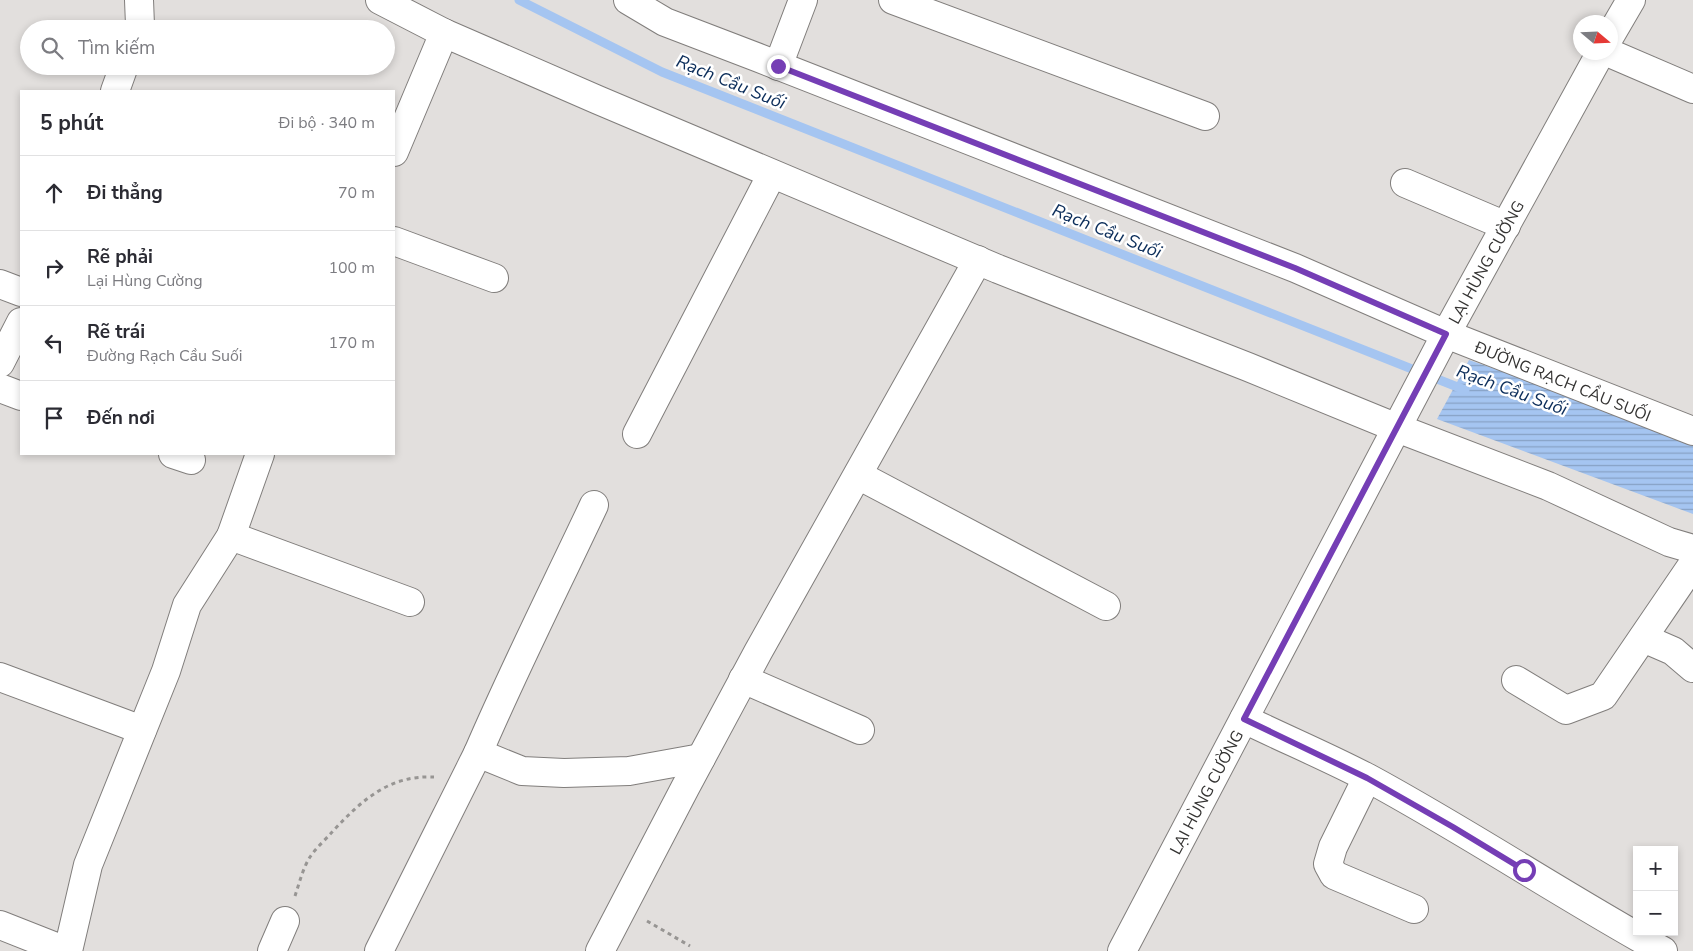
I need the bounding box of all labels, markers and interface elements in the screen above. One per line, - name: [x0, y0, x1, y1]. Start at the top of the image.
- north arrow: [1573, 15, 1618, 60]
- search box: [20, 20, 395, 75]
- icon: search: [38, 34, 66, 62]
- text: Tìm kiếm: [78, 35, 155, 61]
- water label: Rạch Cầu Suối: [673, 49, 790, 115]
- route end: [767, 55, 790, 78]
- text: 5 phút: [40, 109, 103, 137]
- text: Đi bộ · 340 m: [279, 112, 375, 134]
- icon: ahead: [40, 179, 68, 207]
- text: Đi thẳng: [87, 180, 163, 206]
- text: 70 m: [338, 182, 375, 204]
- street label: LẠI HÙNG CƯỜNG: [1444, 197, 1530, 328]
- water label: Rạch Cầu Suối: [1049, 198, 1166, 264]
- text: Rẽ phải: [87, 244, 153, 270]
- icon: right: [40, 254, 68, 282]
- text: 100 m: [328, 257, 375, 279]
- text: Lại Hùng Cường: [87, 270, 203, 292]
- text: Rẽ trái: [87, 319, 145, 345]
- icon: left: [40, 329, 68, 357]
- text: 170 m: [328, 332, 375, 354]
- street label: ĐƯỜNG RẠCH CẦU SUỐI: [1470, 335, 1654, 427]
- text: Đường Rạch Cầu Suối: [87, 345, 243, 367]
- water label: Rạch Cầu Suối: [1453, 359, 1571, 421]
- icon: arrive: [40, 404, 68, 432]
- text: Đến nơi: [87, 405, 155, 431]
- street label: LẠI HÙNG CƯỜNG: [1165, 726, 1249, 858]
- map controls: [1633, 846, 1678, 936]
- button: +: [1633, 846, 1678, 891]
- route start: [1513, 859, 1536, 882]
- button: −: [1633, 891, 1678, 936]

